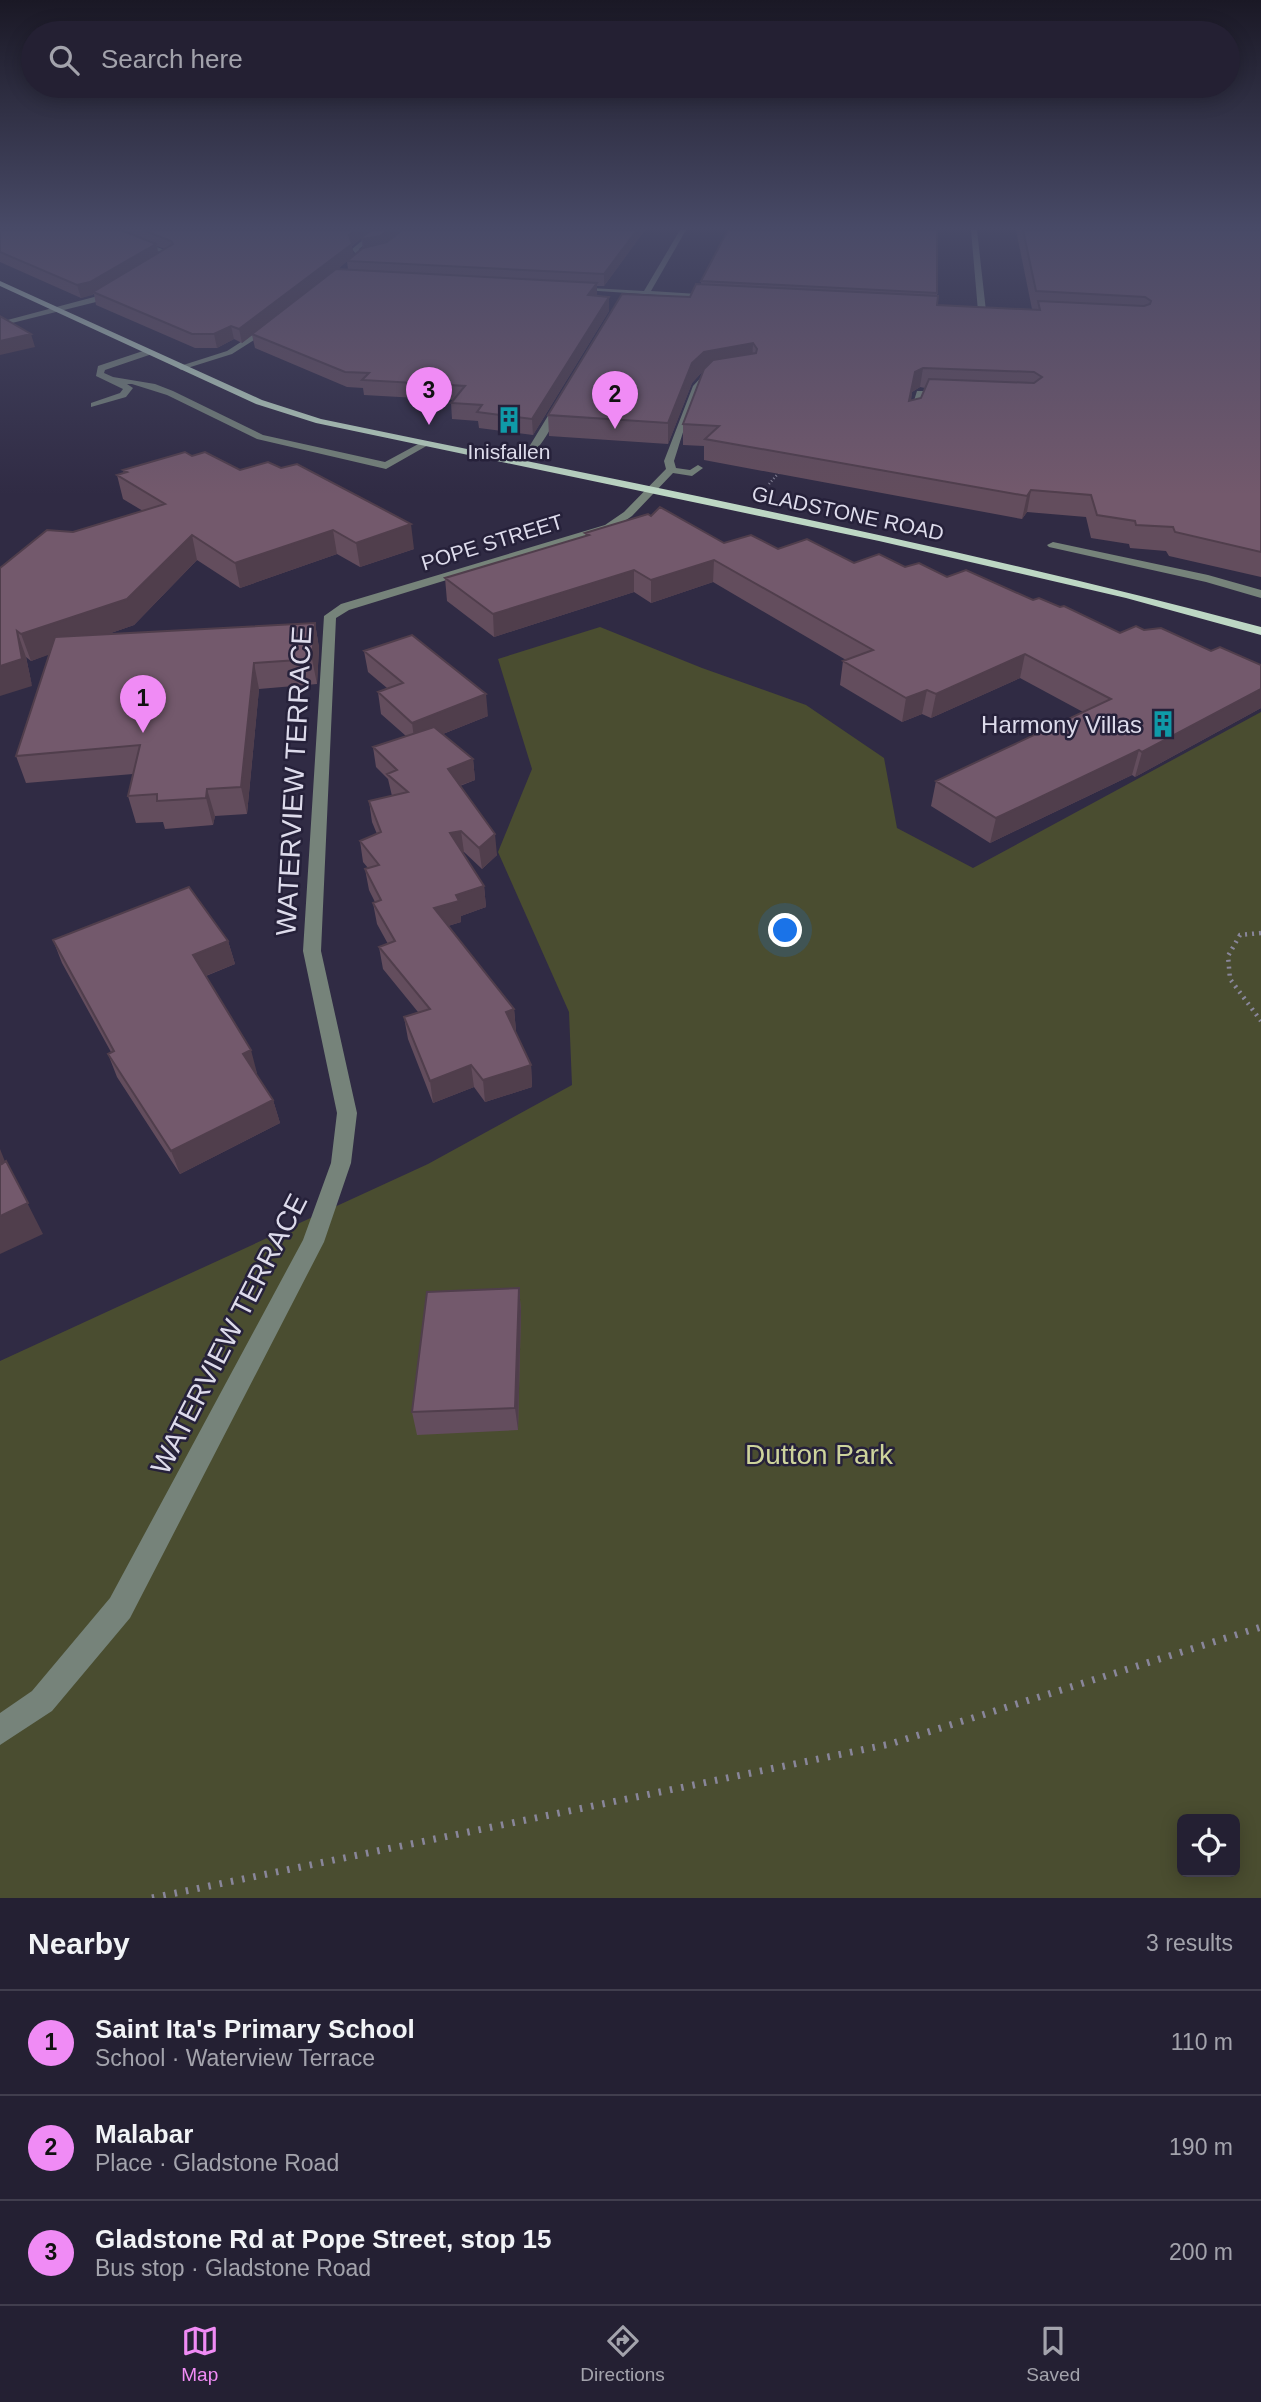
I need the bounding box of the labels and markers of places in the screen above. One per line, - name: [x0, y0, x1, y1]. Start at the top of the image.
- pin: 3: [406, 367, 452, 425]
- pin: 2: [592, 371, 638, 429]
- building icon: Inisfallen: [494, 405, 524, 435]
- place label: Inisfallen: [468, 440, 550, 463]
- pin: 1: [120, 675, 166, 733]
- building icon: Harmony Villas: [1148, 709, 1178, 739]
- place label: Harmony Villas: [981, 711, 1142, 738]

